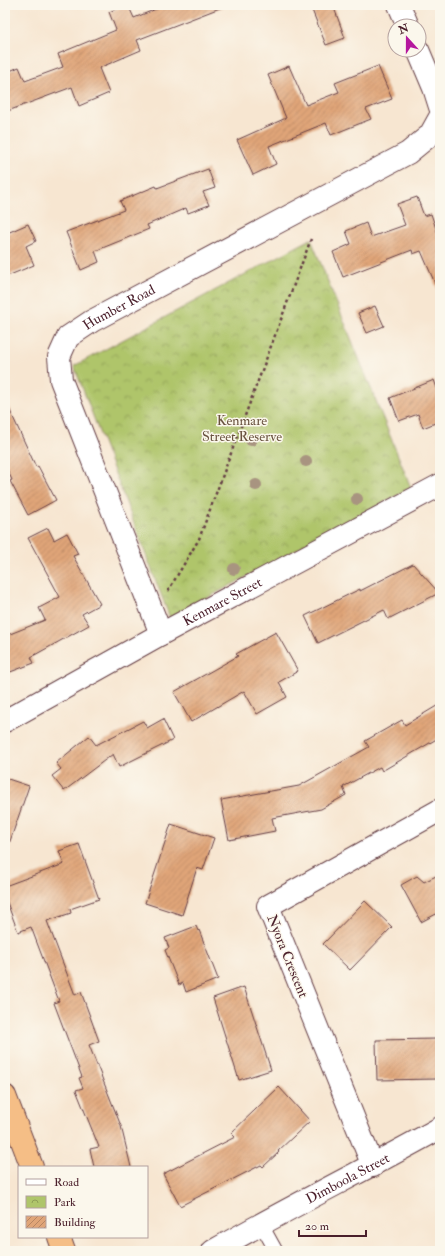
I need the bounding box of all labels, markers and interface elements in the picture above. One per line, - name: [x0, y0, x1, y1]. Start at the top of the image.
- north arrow: [387, 18, 427, 58]
- text: N: [396, 21, 412, 37]
- street label: Humber Road: [80, 281, 158, 334]
- park label: Kenmare Street Reserve: [202, 412, 282, 445]
- street label: Kenmare Street: [180, 574, 265, 630]
- street label: Nyora Crescent: [262, 912, 312, 1001]
- street label: Dimboola Street: [303, 1149, 393, 1208]
- legend: [18, 1166, 148, 1238]
- text: Road: [54, 1175, 79, 1190]
- text: Park: [54, 1195, 76, 1210]
- scale bar: [299, 1212, 366, 1238]
- text: Building: [54, 1215, 97, 1230]
- text: 20 m: [305, 1219, 330, 1234]

